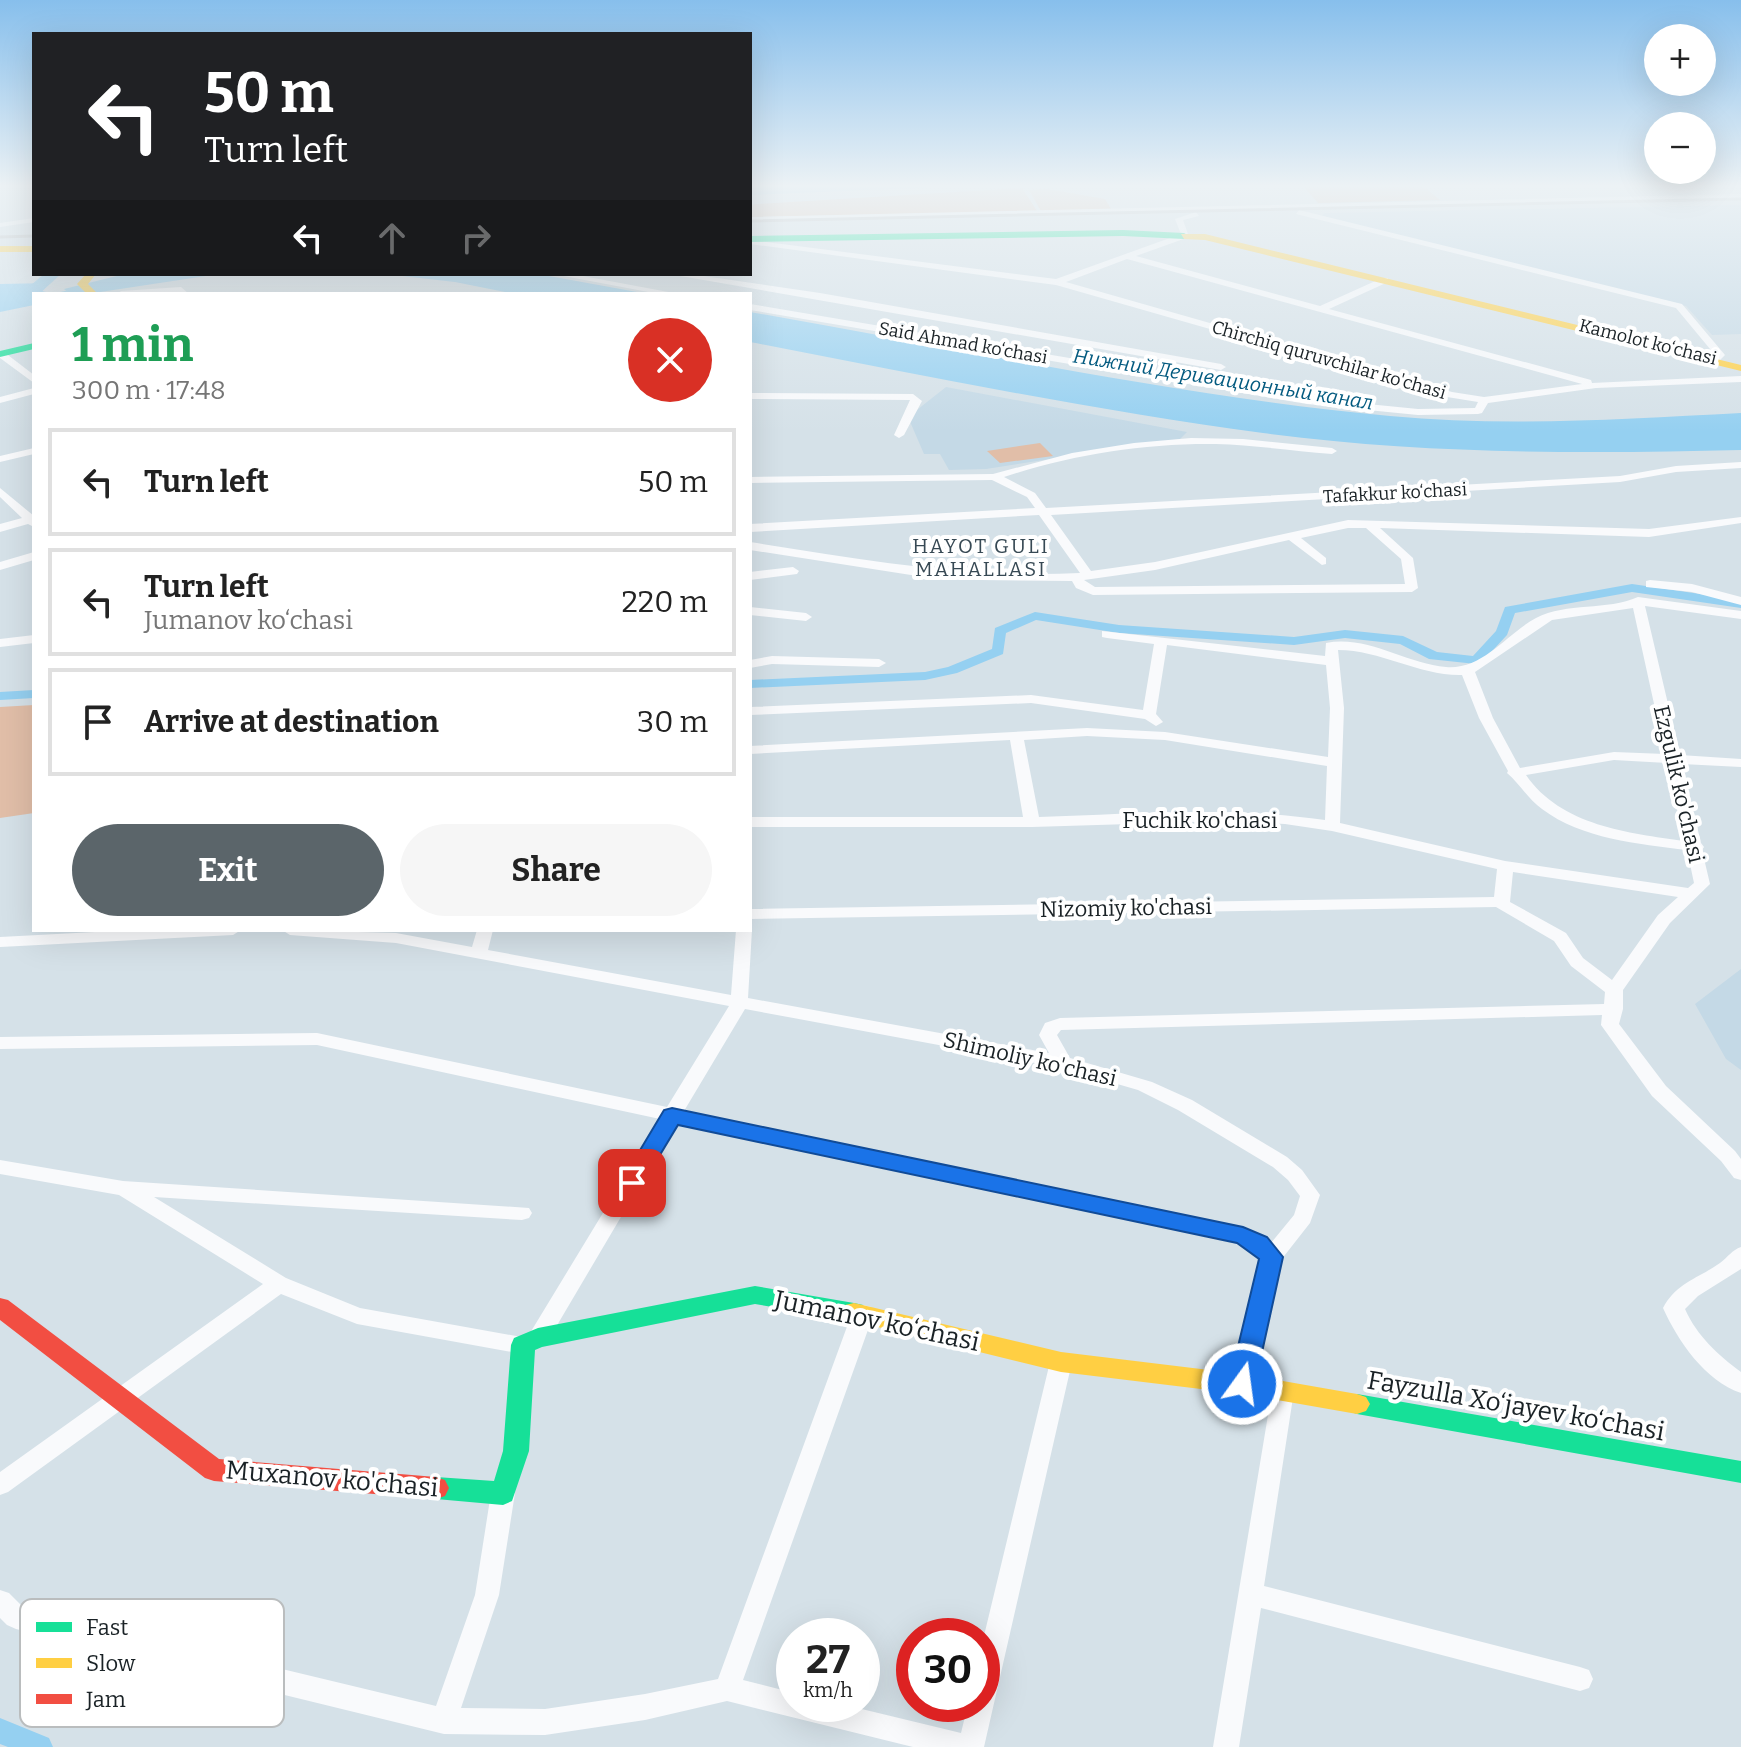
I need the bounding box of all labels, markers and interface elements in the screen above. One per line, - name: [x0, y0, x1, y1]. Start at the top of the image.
- map controls: [1644, 24, 1716, 184]
- button: +: [1644, 24, 1716, 96]
- text: 50 m: [204, 60, 334, 127]
- icon: left: [72, 64, 176, 168]
- button: −: [1644, 112, 1716, 184]
- text: Turn left: [204, 128, 348, 172]
- icon: left: [286, 216, 330, 260]
- icon: ahead: [370, 216, 414, 260]
- icon: right: [454, 216, 498, 260]
- street label: Kamolot ko‘chasi: [1577, 314, 1719, 370]
- text: 1 min: [72, 316, 193, 374]
- street label: Chirchiq quruvchilar ko'chasi: [1209, 316, 1449, 404]
- street label: Said Ahmad ko‘chasi: [877, 317, 1049, 369]
- button: close: [628, 318, 712, 402]
- water label: Нижний Деривационный канал: [1071, 343, 1375, 415]
- text: 300 m · 17:48: [72, 375, 226, 406]
- icon: left: [76, 460, 120, 504]
- text: Turn left: [144, 464, 269, 500]
- text: 50 m: [638, 464, 708, 500]
- street label: Tafakkur ko‘chasi: [1322, 478, 1468, 508]
- district label: HAYOT GULI MAHALLASI: [912, 534, 1050, 581]
- text: Turn left: [144, 569, 269, 605]
- icon: left: [76, 580, 120, 624]
- text: 220 m: [622, 584, 708, 620]
- text: Jumanov ko‘chasi: [144, 605, 353, 636]
- icon: arrive: [76, 700, 120, 744]
- street label: Ezgulik ko'chasi: [1648, 702, 1710, 866]
- text: Arrive at destination: [144, 704, 439, 740]
- text: 30 m: [637, 704, 708, 740]
- street label: Fuchik ko'chasi: [1122, 807, 1278, 834]
- button: Exit: [72, 824, 384, 916]
- button: Share: [400, 824, 712, 916]
- street label: Nizomiy ko'chasi: [1040, 893, 1213, 923]
- street label: Shimoliy ko'chasi: [941, 1026, 1120, 1092]
- pin: [598, 1149, 666, 1217]
- icon: arrive: [610, 1161, 654, 1205]
- street label: Jumanov ko‘chasi: [771, 1284, 983, 1358]
- position arrow: [1200, 1342, 1284, 1426]
- street label: Fayzulla Xo‘jayev ko‘chasi: [1365, 1365, 1667, 1447]
- street label: Muxanov ko'chasi: [224, 1454, 440, 1504]
- legend: [20, 1599, 284, 1727]
- text: Fast: [86, 1614, 128, 1641]
- speed limit sign: 30: [896, 1618, 1000, 1722]
- text: 27: [806, 1636, 850, 1684]
- text: Slow: [86, 1650, 136, 1677]
- text: km/h: [803, 1678, 853, 1702]
- text: Jam: [85, 1686, 126, 1713]

